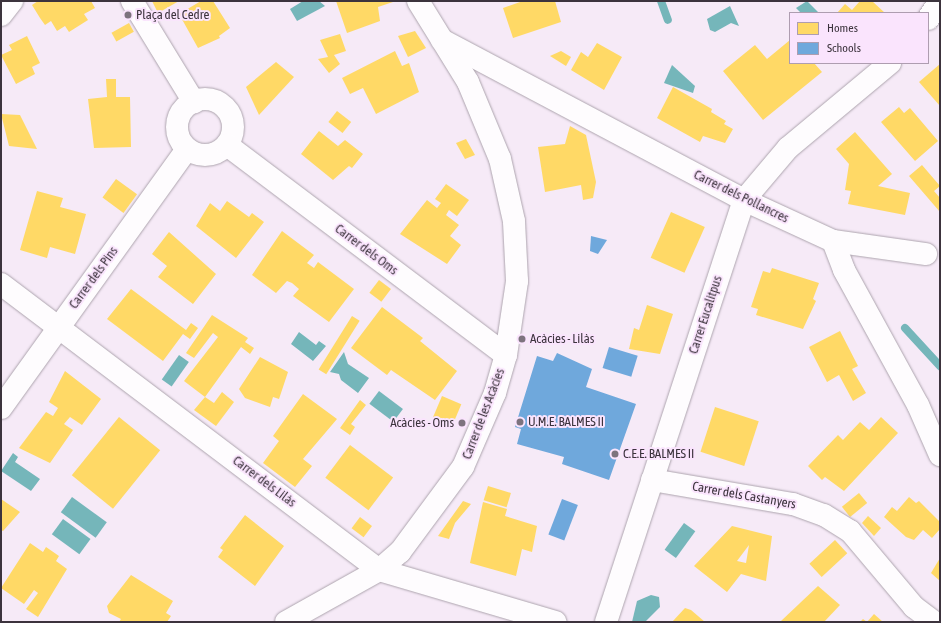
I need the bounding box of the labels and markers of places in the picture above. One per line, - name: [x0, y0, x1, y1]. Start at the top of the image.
- place label: Plaça del Cedre: [136, 7, 209, 23]
- marker: Plaça del Cedre: [123, 10, 133, 20]
- place label: Acàcies - Lilàs: [530, 331, 594, 347]
- marker: Acàcies - Lilàs: [517, 334, 527, 344]
- place label: U.M.E. BALMES II: [528, 414, 604, 430]
- place label: Acàcies - Oms: [390, 415, 454, 431]
- marker: U.M.E. BALMES II: [515, 417, 525, 427]
- marker: Acàcies - Oms: [457, 418, 467, 428]
- place label: C.E.E. BALMES II: [623, 446, 694, 462]
- marker: C.E.E. BALMES II: [610, 449, 620, 459]

